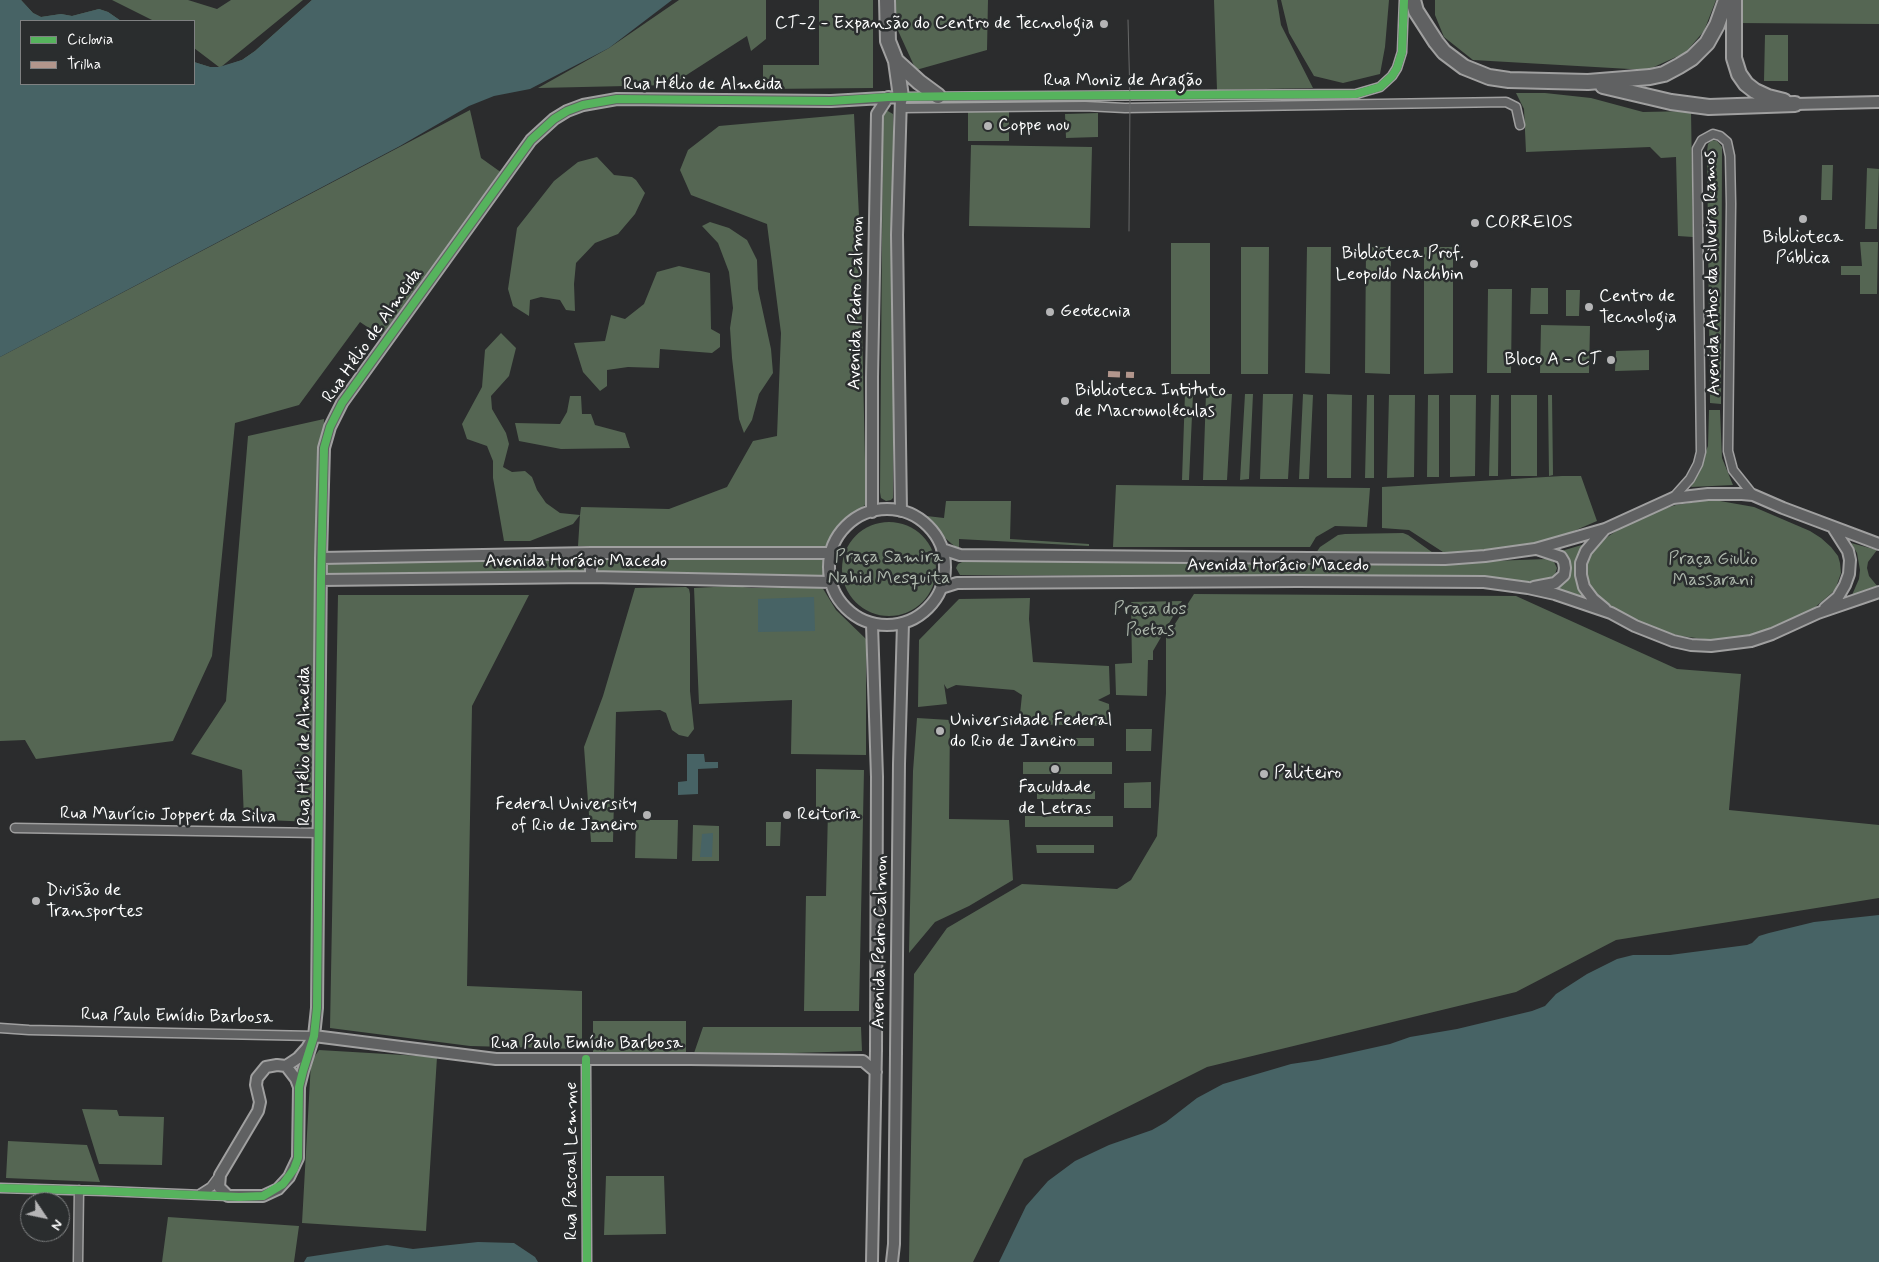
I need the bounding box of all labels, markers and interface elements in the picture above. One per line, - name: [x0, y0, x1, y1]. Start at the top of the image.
- place label: CT-2 - Expansão do Centro de Tecnologia: [775, 13, 1094, 35]
- marker: CT-2 - Expansão do Centro de Tecnologia: [1098, 18, 1110, 30]
- legend: [20, 20, 195, 85]
- text: Ciclovia: [67, 30, 113, 50]
- text: Trilha: [67, 55, 101, 75]
- street label: Rua Moniz de Aragão: [1043, 70, 1203, 92]
- street label: Rua Hélio de Almeida: [623, 74, 783, 96]
- place label: Coppe nou: [998, 115, 1069, 137]
- marker: Coppe nou: [982, 120, 994, 132]
- street label: Avenida Athos da Silveira Ramos: [1700, 150, 1726, 396]
- place label: CORREIOS: [1485, 212, 1573, 234]
- marker: Biblioteca Pública: [1797, 213, 1809, 225]
- street label: Avenida Pedro Calmon: [845, 216, 869, 390]
- marker: CORREIOS: [1469, 217, 1481, 229]
- place label: Biblioteca Pública: [1763, 227, 1843, 270]
- place label: Biblioteca Prof. Leopoldo Nachbin: [1336, 243, 1464, 286]
- marker: Biblioteca Prof. Leopoldo Nachbin: [1468, 258, 1480, 270]
- street label: Rua Hélio de Almeida: [318, 264, 428, 408]
- place label: Centro de Tecnologia: [1599, 286, 1677, 328]
- place label: Geotecnia: [1060, 301, 1131, 323]
- marker: Centro de Tecnologia: [1583, 301, 1595, 313]
- marker: Geotecnia: [1044, 306, 1056, 318]
- place label: Bloco A - CT: [1505, 349, 1601, 371]
- marker: Bloco A - CT: [1605, 354, 1617, 366]
- place label: Biblioteca Intituto de Macromoléculas: [1075, 380, 1226, 422]
- marker: Biblioteca Intituto de Macromoléculas: [1059, 395, 1071, 407]
- park label: Praça Samira Nahid Mesquita: [828, 547, 950, 590]
- park label: Praça Giulio Massarani: [1668, 549, 1758, 592]
- street label: Avenida Horácio Macedo: [485, 551, 667, 573]
- street label: Avenida Horácio Macedo: [1187, 555, 1369, 577]
- park label: Praça dos Poetas: [1114, 599, 1186, 642]
- street label: Rua Hélio de Almeida: [294, 666, 316, 826]
- place label: Universidade Federal do Rio de Janeiro: [950, 710, 1112, 752]
- marker: Universidade Federal do Rio de Janeiro: [934, 725, 946, 737]
- marker: Faculdade de Letras: [1049, 763, 1061, 775]
- place label: Paliteiro: [1274, 763, 1341, 785]
- marker: Paliteiro: [1258, 768, 1270, 780]
- place label: Faculdade de Letras: [1018, 777, 1092, 820]
- place label: Federal University of Rio de Janeiro: [495, 794, 637, 836]
- street label: Rua Maurício Joppert da Silva: [60, 803, 276, 829]
- place label: Reitoria: [797, 804, 860, 826]
- marker: Federal University of Rio de Janeiro: [641, 809, 653, 821]
- marker: Reitoria: [781, 809, 793, 821]
- street label: Avenida Pedro Calmon: [869, 855, 893, 1029]
- place label: Divisão de Transportes: [46, 880, 143, 922]
- marker: Divisão de Transportes: [30, 895, 42, 907]
- street label: Rua Paulo Emídio Barbosa: [81, 1005, 273, 1029]
- street label: Rua Paulo Emídio Barbosa: [491, 1033, 683, 1055]
- street label: Rua Pascoal Lemme: [561, 1082, 583, 1240]
- north arrow: [20, 1192, 70, 1242]
- text: N: [47, 1216, 67, 1234]

